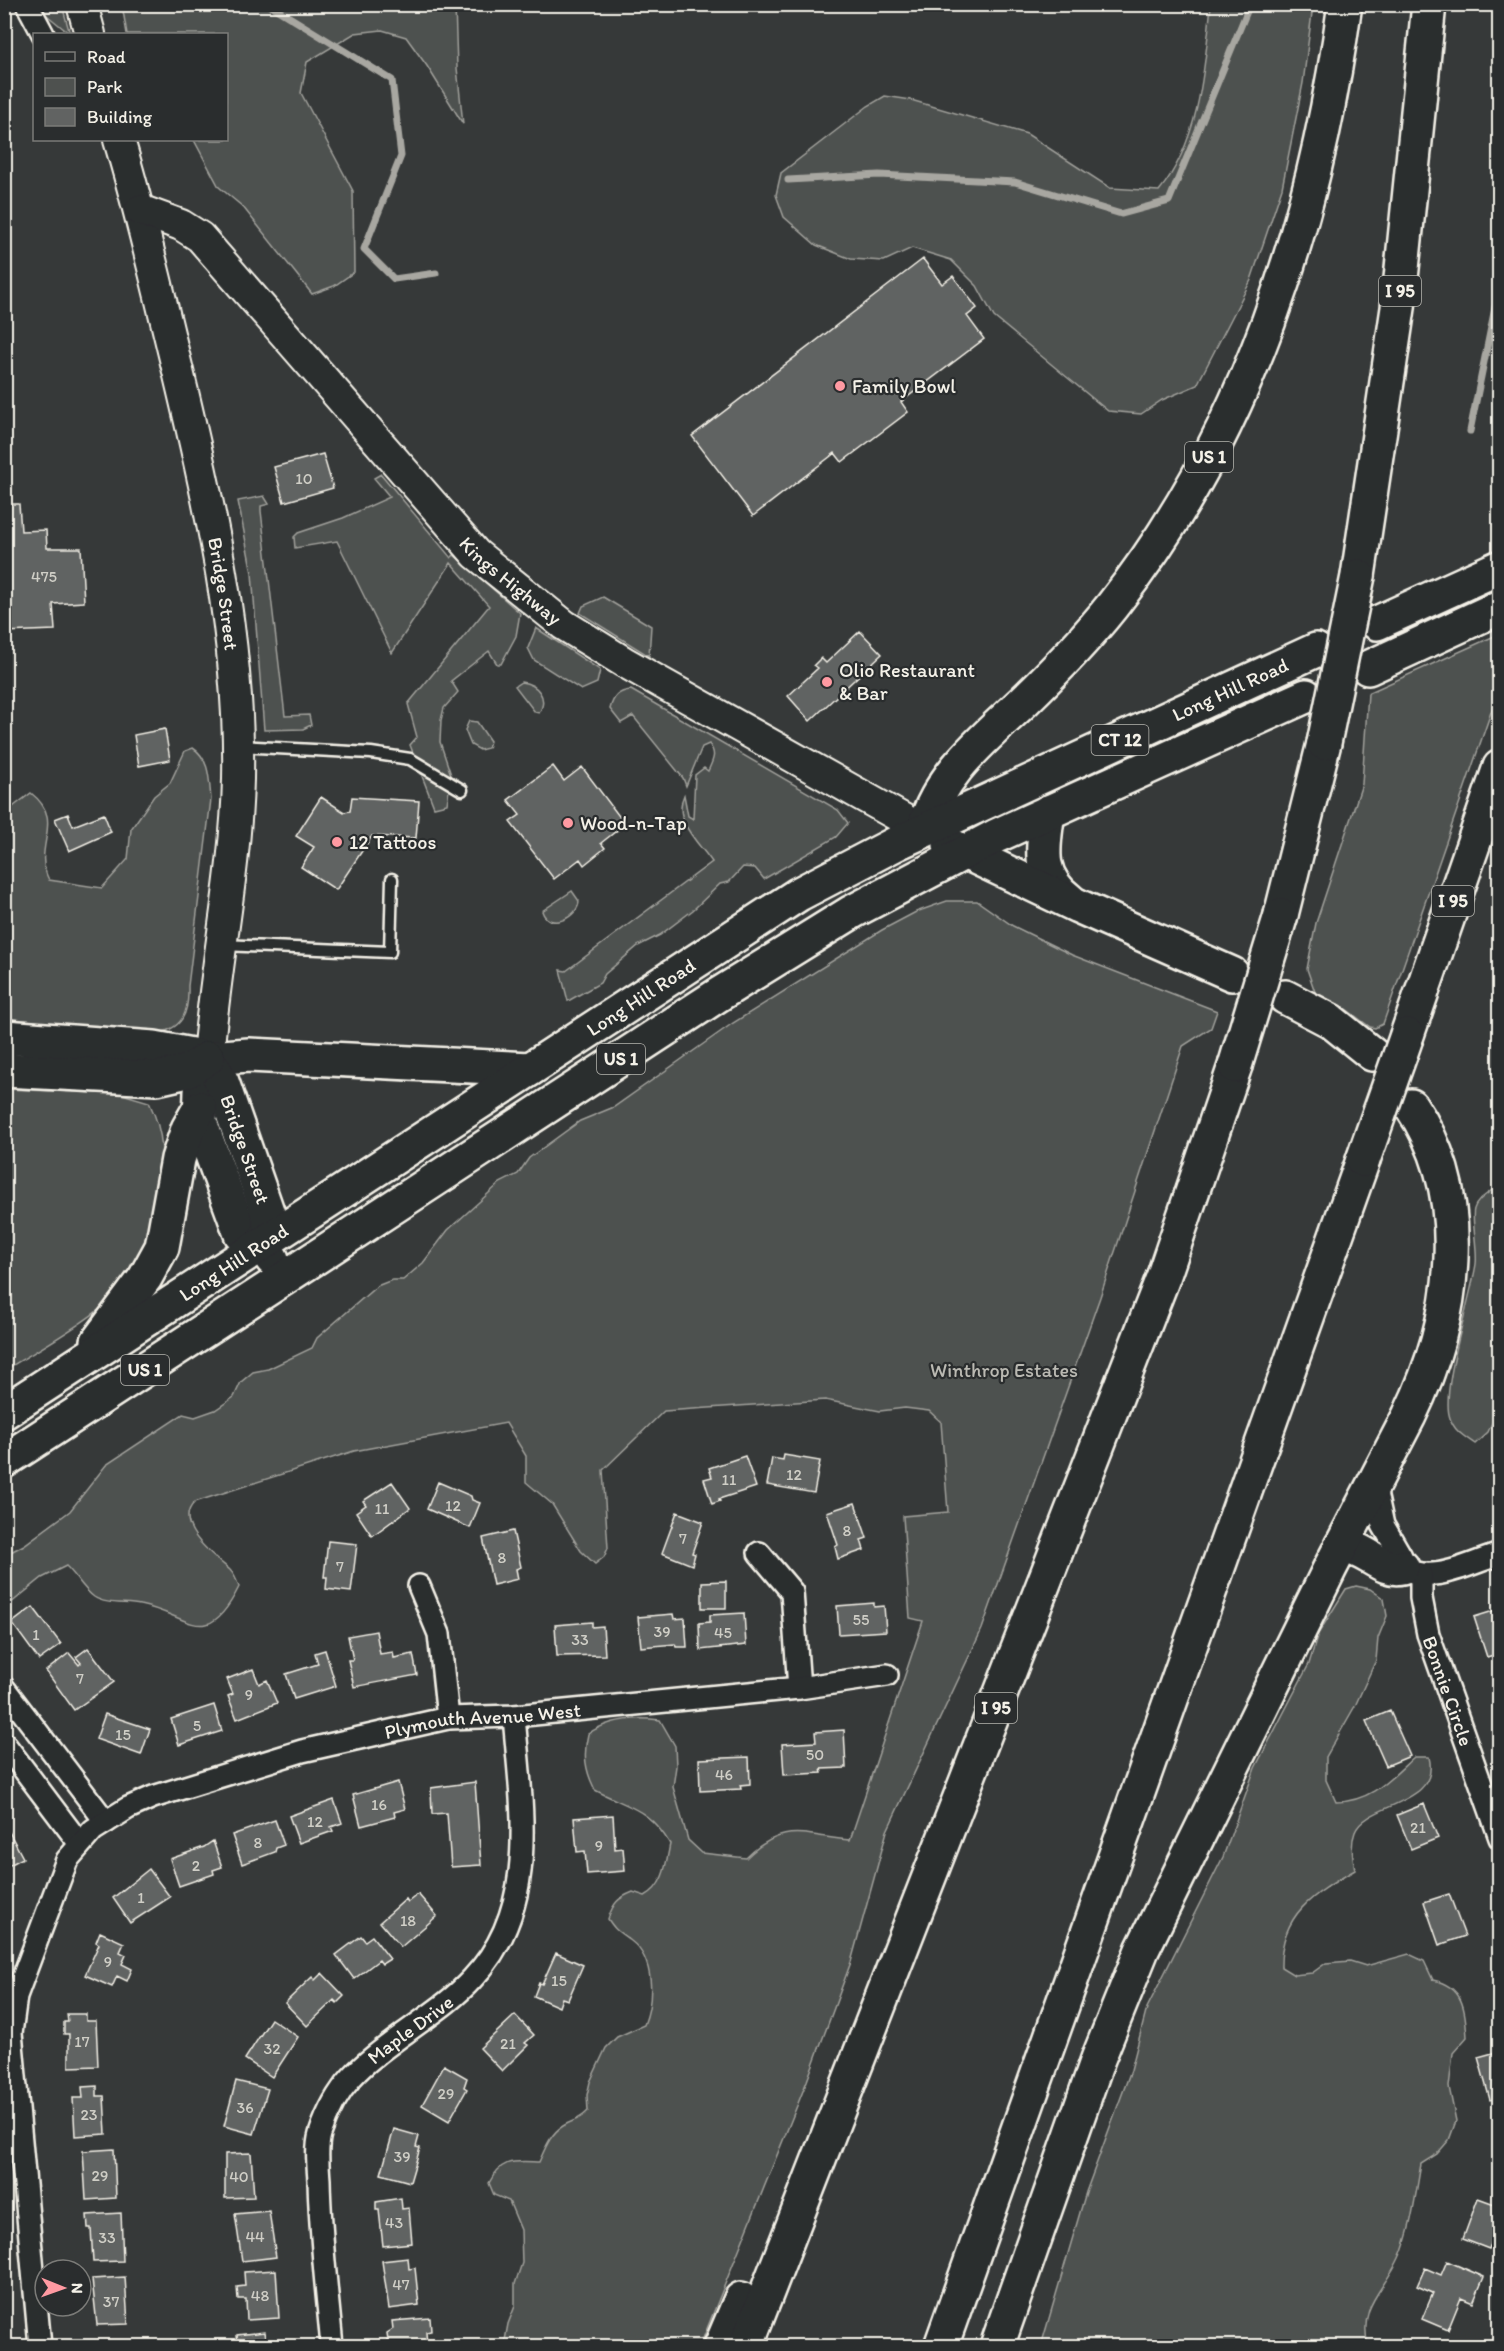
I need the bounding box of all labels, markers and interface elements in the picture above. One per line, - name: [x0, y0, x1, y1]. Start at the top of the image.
- legend: [33, 33, 228, 141]
- text: Road: [87, 46, 126, 68]
- text: Park: [87, 76, 122, 98]
- text: Building: [87, 106, 153, 128]
- road number: I 95: [1379, 276, 1421, 306]
- place label: Family Bowl: [852, 374, 956, 398]
- marker: Family Bowl: [833, 379, 847, 393]
- road number: US 1: [1185, 442, 1233, 472]
- house number: 10: [295, 469, 313, 488]
- street label: Kings Highway: [454, 532, 567, 631]
- street label: Bridge Street: [203, 535, 244, 652]
- house number: 475: [31, 567, 57, 586]
- street label: Long Hill Road: [1168, 652, 1292, 727]
- place label: Olio Restaurant & Bar: [839, 658, 975, 705]
- marker: Olio Restaurant & Bar: [820, 675, 834, 689]
- road number: CT 12: [1092, 725, 1148, 755]
- place label: Wood-n-Tap: [580, 811, 687, 835]
- marker: Wood-n-Tap: [561, 816, 575, 830]
- place label: 12 Tattoos: [349, 830, 437, 854]
- marker: 12 Tattoos: [330, 835, 344, 849]
- road number: I 95: [1432, 886, 1474, 916]
- street label: Long Hill Road: [582, 953, 700, 1041]
- road number: US 1: [597, 1044, 645, 1074]
- street label: Bridge Street: [215, 1091, 275, 1207]
- street label: Long Hill Road: [175, 1218, 293, 1307]
- road number: US 1: [121, 1355, 169, 1385]
- park label: Winthrop Estates: [930, 1358, 1078, 1382]
- house number: 12: [786, 1465, 803, 1484]
- house number: 11: [722, 1470, 737, 1489]
- house number: 12: [445, 1496, 462, 1515]
- house number: 11: [375, 1499, 390, 1518]
- house number: 8: [843, 1521, 852, 1540]
- house number: 7: [679, 1529, 687, 1548]
- house number: 8: [498, 1548, 507, 1567]
- house number: 7: [336, 1557, 344, 1576]
- house number: 55: [853, 1610, 869, 1629]
- house number: 39: [653, 1622, 671, 1641]
- house number: 45: [714, 1623, 732, 1642]
- house number: 1: [32, 1625, 40, 1644]
- house number: 33: [571, 1630, 589, 1649]
- street label: Bonnie Circle: [1418, 1633, 1479, 1749]
- house number: 7: [76, 1669, 84, 1688]
- house number: 9: [245, 1685, 253, 1704]
- road number: I 95: [975, 1693, 1017, 1723]
- street label: Plymouth Avenue West: [382, 1697, 582, 1744]
- house number: 5: [193, 1716, 201, 1735]
- house number: 15: [115, 1725, 131, 1744]
- house number: 50: [806, 1745, 824, 1764]
- house number: 46: [715, 1765, 733, 1784]
- house number: 16: [371, 1795, 387, 1814]
- house number: 12: [307, 1812, 324, 1831]
- house number: 21: [1410, 1818, 1426, 1837]
- house number: 8: [254, 1833, 263, 1852]
- house number: 9: [595, 1836, 603, 1855]
- house number: 2: [192, 1856, 201, 1875]
- house number: 1: [137, 1888, 145, 1907]
- house number: 18: [400, 1911, 416, 1930]
- house number: 9: [104, 1952, 112, 1971]
- house number: 15: [551, 1971, 567, 1990]
- street label: Maple Drive: [362, 1990, 458, 2069]
- house number: 17: [74, 2032, 90, 2051]
- house number: 21: [500, 2034, 516, 2053]
- house number: 32: [263, 2039, 281, 2058]
- house number: 29: [438, 2084, 454, 2103]
- house number: 36: [236, 2098, 254, 2117]
- house number: 23: [80, 2105, 98, 2124]
- house number: 39: [393, 2147, 411, 2166]
- house number: 29: [92, 2166, 108, 2185]
- house number: 40: [229, 2167, 249, 2186]
- house number: 43: [385, 2213, 403, 2232]
- house number: 44: [245, 2227, 265, 2246]
- house number: 33: [98, 2228, 116, 2247]
- north arrow: [33, 2258, 93, 2318]
- house number: 47: [392, 2275, 410, 2294]
- text: N: [68, 2283, 87, 2294]
- house number: 48: [251, 2286, 269, 2305]
- house number: 37: [103, 2292, 119, 2311]

